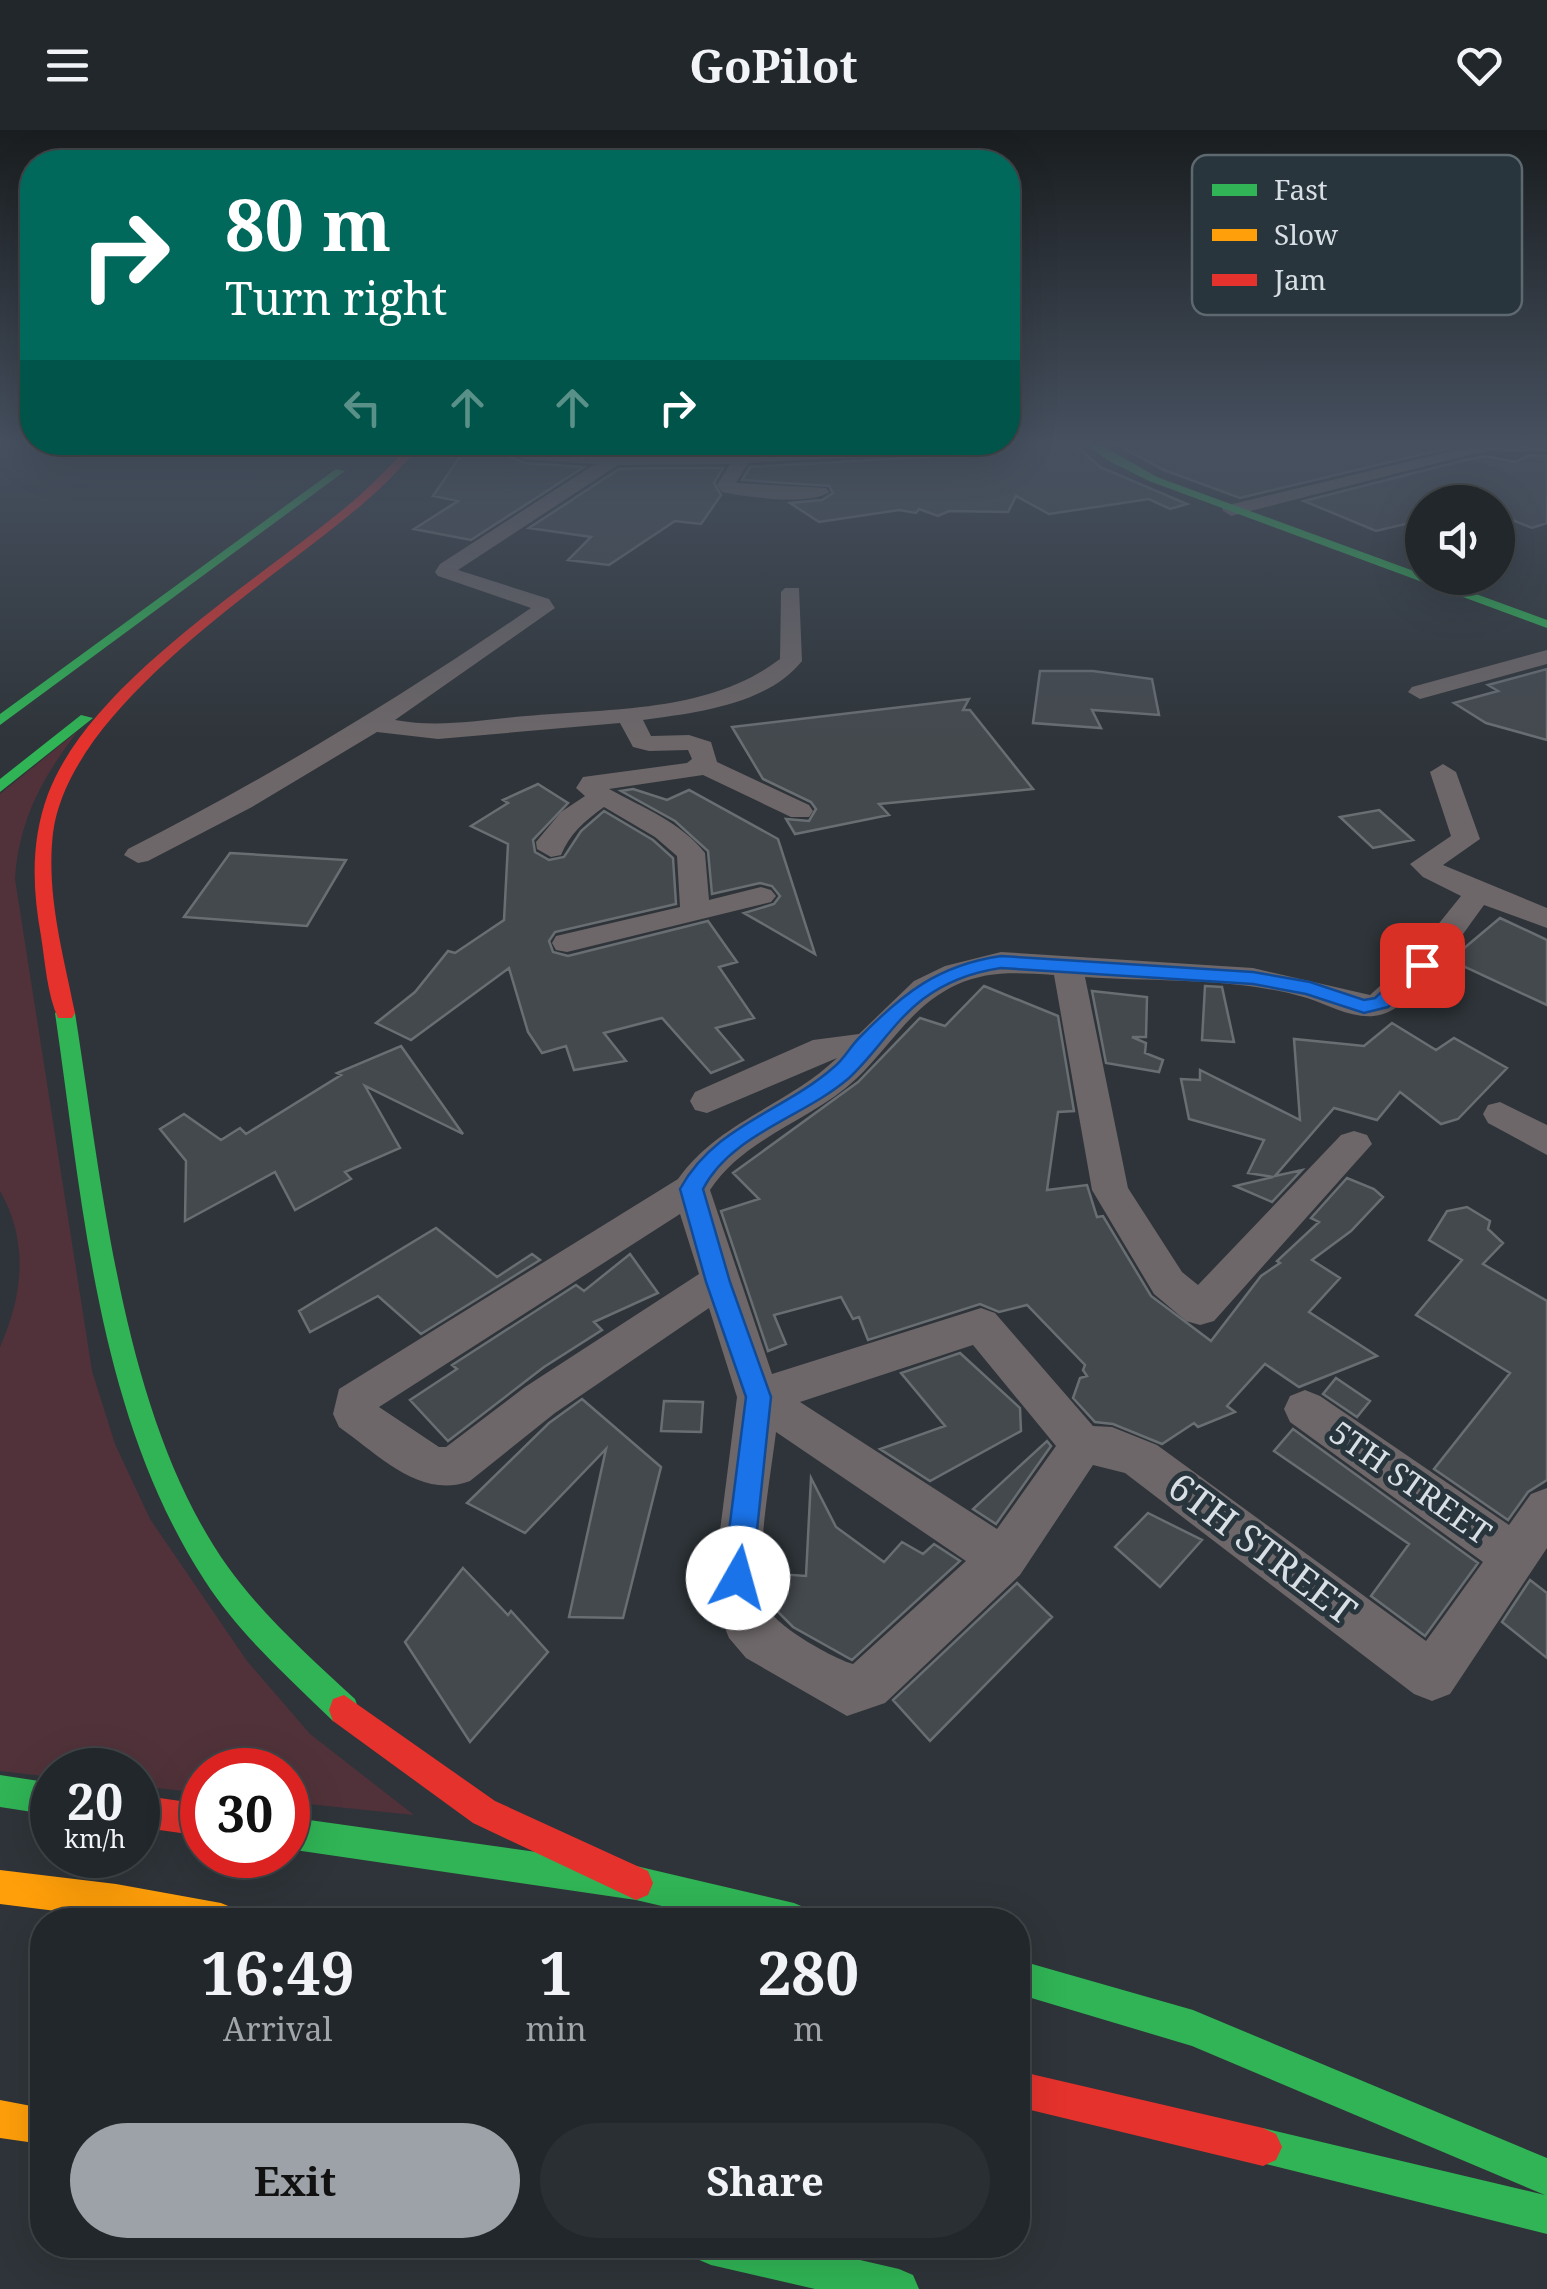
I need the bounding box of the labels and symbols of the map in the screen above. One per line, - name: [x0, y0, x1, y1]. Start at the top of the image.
- legend: [1192, 155, 1522, 315]
- text: Fast: [1274, 170, 1328, 208]
- text: Slow: [1274, 215, 1339, 253]
- text: Jam: [1273, 260, 1326, 298]
- pin: [1380, 923, 1465, 1008]
- street label: 5TH STREET: [1321, 1410, 1500, 1553]
- street label: 6TH STREET: [1158, 1459, 1368, 1635]
- position arrow: [686, 1526, 790, 1630]
- speed limit sign: 30: [180, 1748, 310, 1878]

